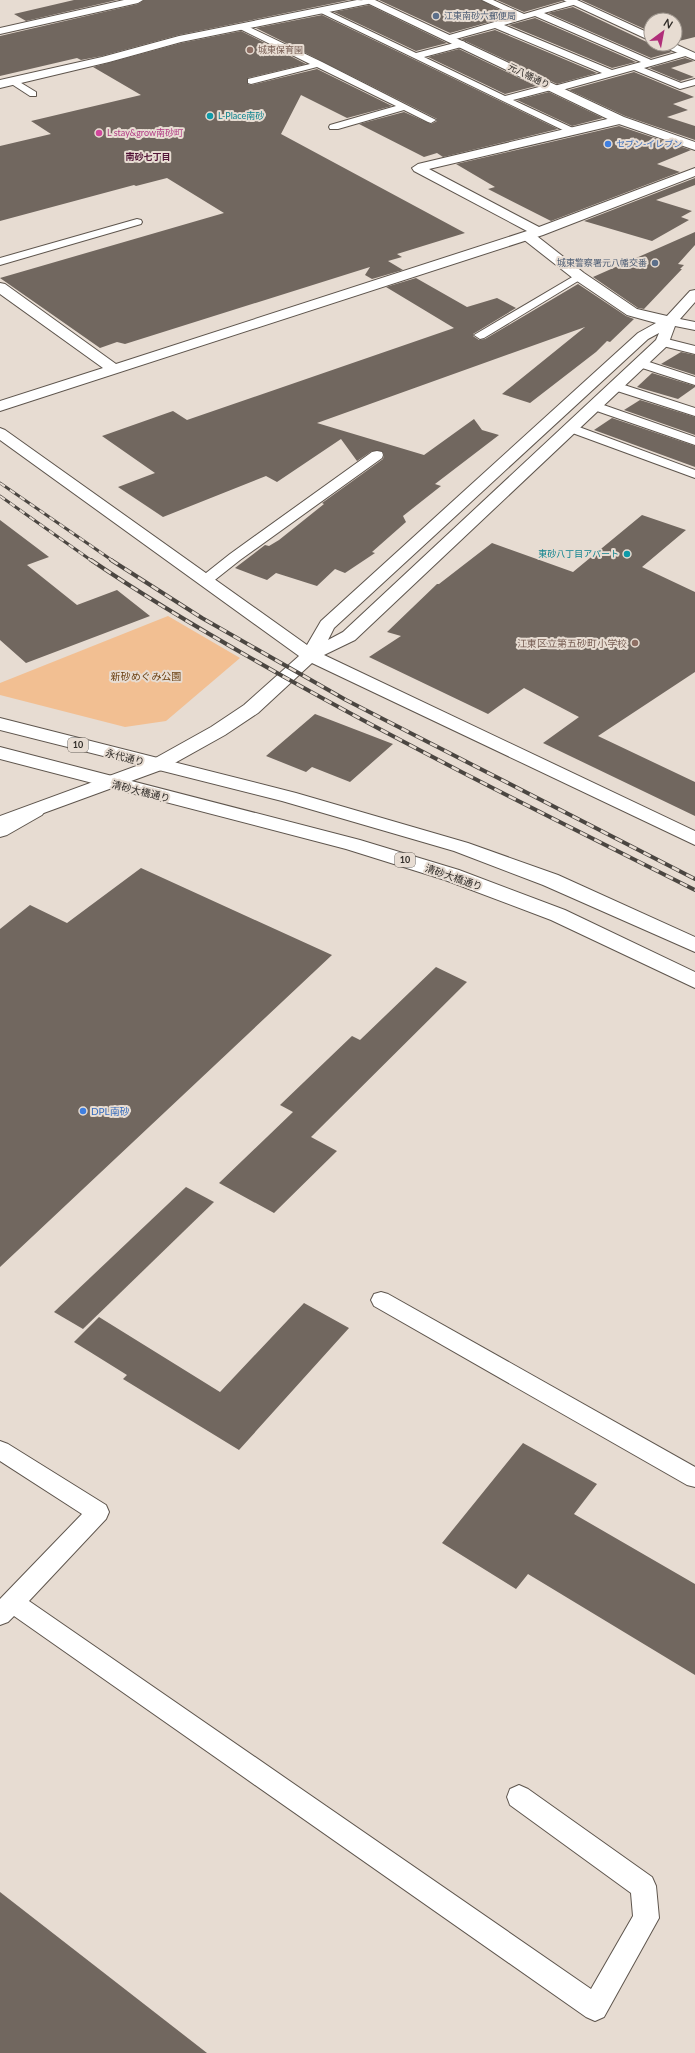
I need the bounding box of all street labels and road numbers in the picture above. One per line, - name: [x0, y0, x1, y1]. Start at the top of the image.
- street label: 元八幡通り: [507, 61, 552, 90]
- road number: 10: [68, 738, 88, 752]
- street label: 永代通り: [104, 746, 146, 768]
- street label: 清砂大橋通り: [110, 778, 172, 804]
- road number: 10: [395, 853, 415, 867]
- street label: 清砂大橋通り: [424, 862, 484, 892]

